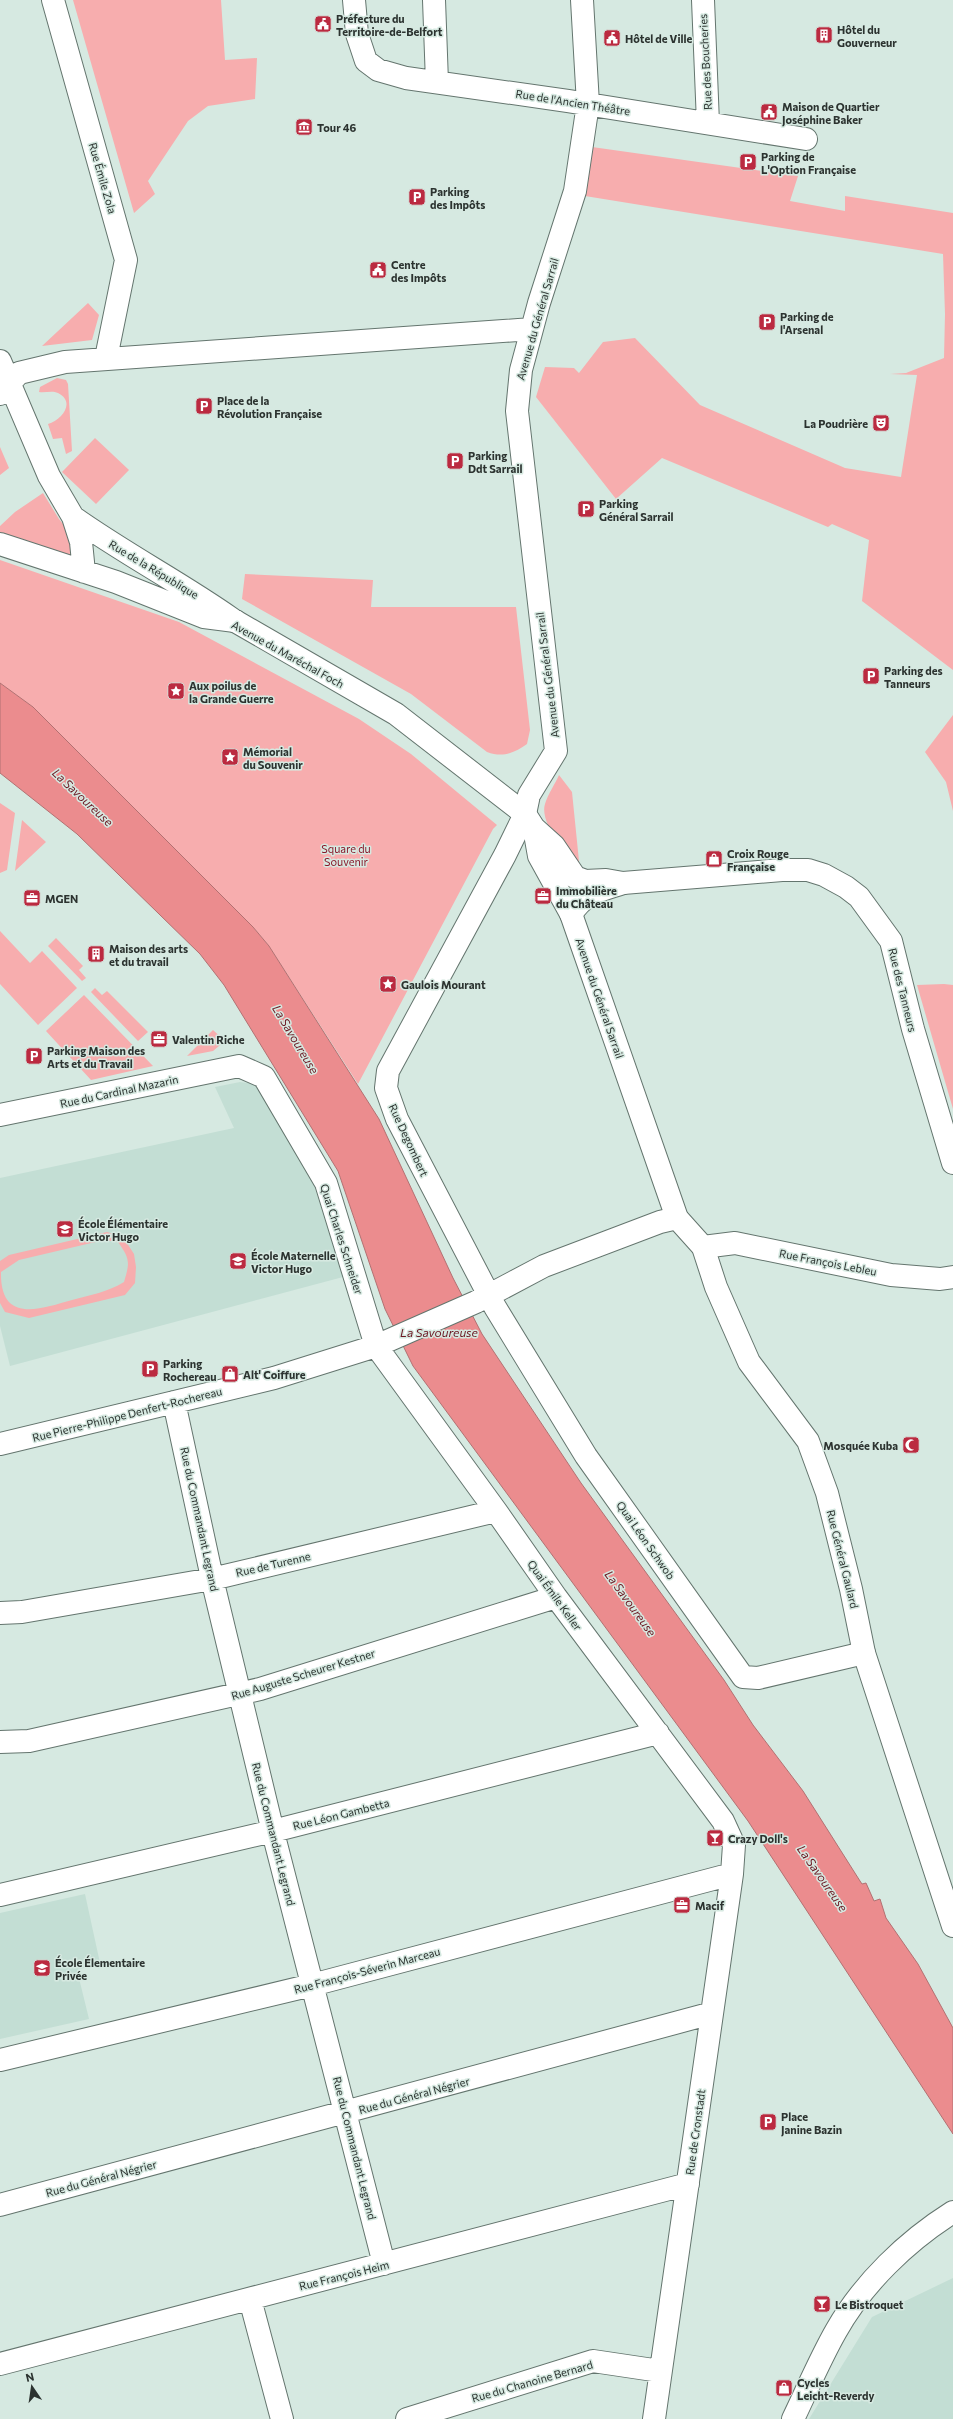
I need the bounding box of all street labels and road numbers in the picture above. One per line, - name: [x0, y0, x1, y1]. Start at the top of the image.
- street label: Rue des Boucheries: [696, 14, 714, 110]
- street label: Rue de l'Ancien Théâtre: [515, 87, 631, 118]
- street label: Rue Émile Zola: [87, 141, 120, 215]
- street label: Avenue du Général Sarrail: [513, 256, 561, 382]
- street label: Rue de la République: [107, 537, 201, 601]
- street label: Avenue du Général Sarrail: [533, 611, 561, 739]
- street label: Avenue du Maréchal Foch: [230, 618, 346, 690]
- street label: Avenue du Général Sarrail: [573, 936, 627, 1060]
- street label: Rue des Tanneurs: [886, 947, 920, 1033]
- street label: Rue du Cardinal Mazarin: [59, 1072, 179, 1110]
- street label: Rue Degombert: [387, 1102, 432, 1179]
- street label: Quai Charles Schneider: [318, 1182, 366, 1296]
- street label: Rue François Lebleu: [778, 1246, 878, 1278]
- street label: Rue Pierre-Philippe Denfert-Rochereau: [31, 1384, 223, 1444]
- street label: Rue du Commandant Legrand: [178, 1446, 222, 1592]
- street label: Quai Léon Schwob: [614, 1498, 678, 1582]
- street label: Rue Général Gaulard: [824, 1508, 862, 1610]
- street label: Rue de Turenne: [234, 1549, 312, 1579]
- street label: Quai Émile Keller: [525, 1557, 586, 1633]
- street label: Rue Auguste Scheurer Kestner: [229, 1646, 377, 1702]
- street label: Rue du Commandant Legrand: [250, 1761, 298, 1907]
- street label: Rue Léon Gambetta: [291, 1796, 391, 1832]
- street label: Rue François-Séverin Marceau: [292, 1944, 442, 1996]
- street label: Rue du Général Négrier: [357, 2074, 471, 2116]
- street label: Rue du Commandant Legrand: [331, 2075, 379, 2221]
- street label: Rue de Cronstadt: [683, 2088, 708, 2176]
- street label: Rue du Général Négrier: [44, 2157, 158, 2199]
- street label: Rue François Heim: [298, 2258, 390, 2292]
- street label: Rue du Chanoine Bernard: [470, 2357, 594, 2405]

